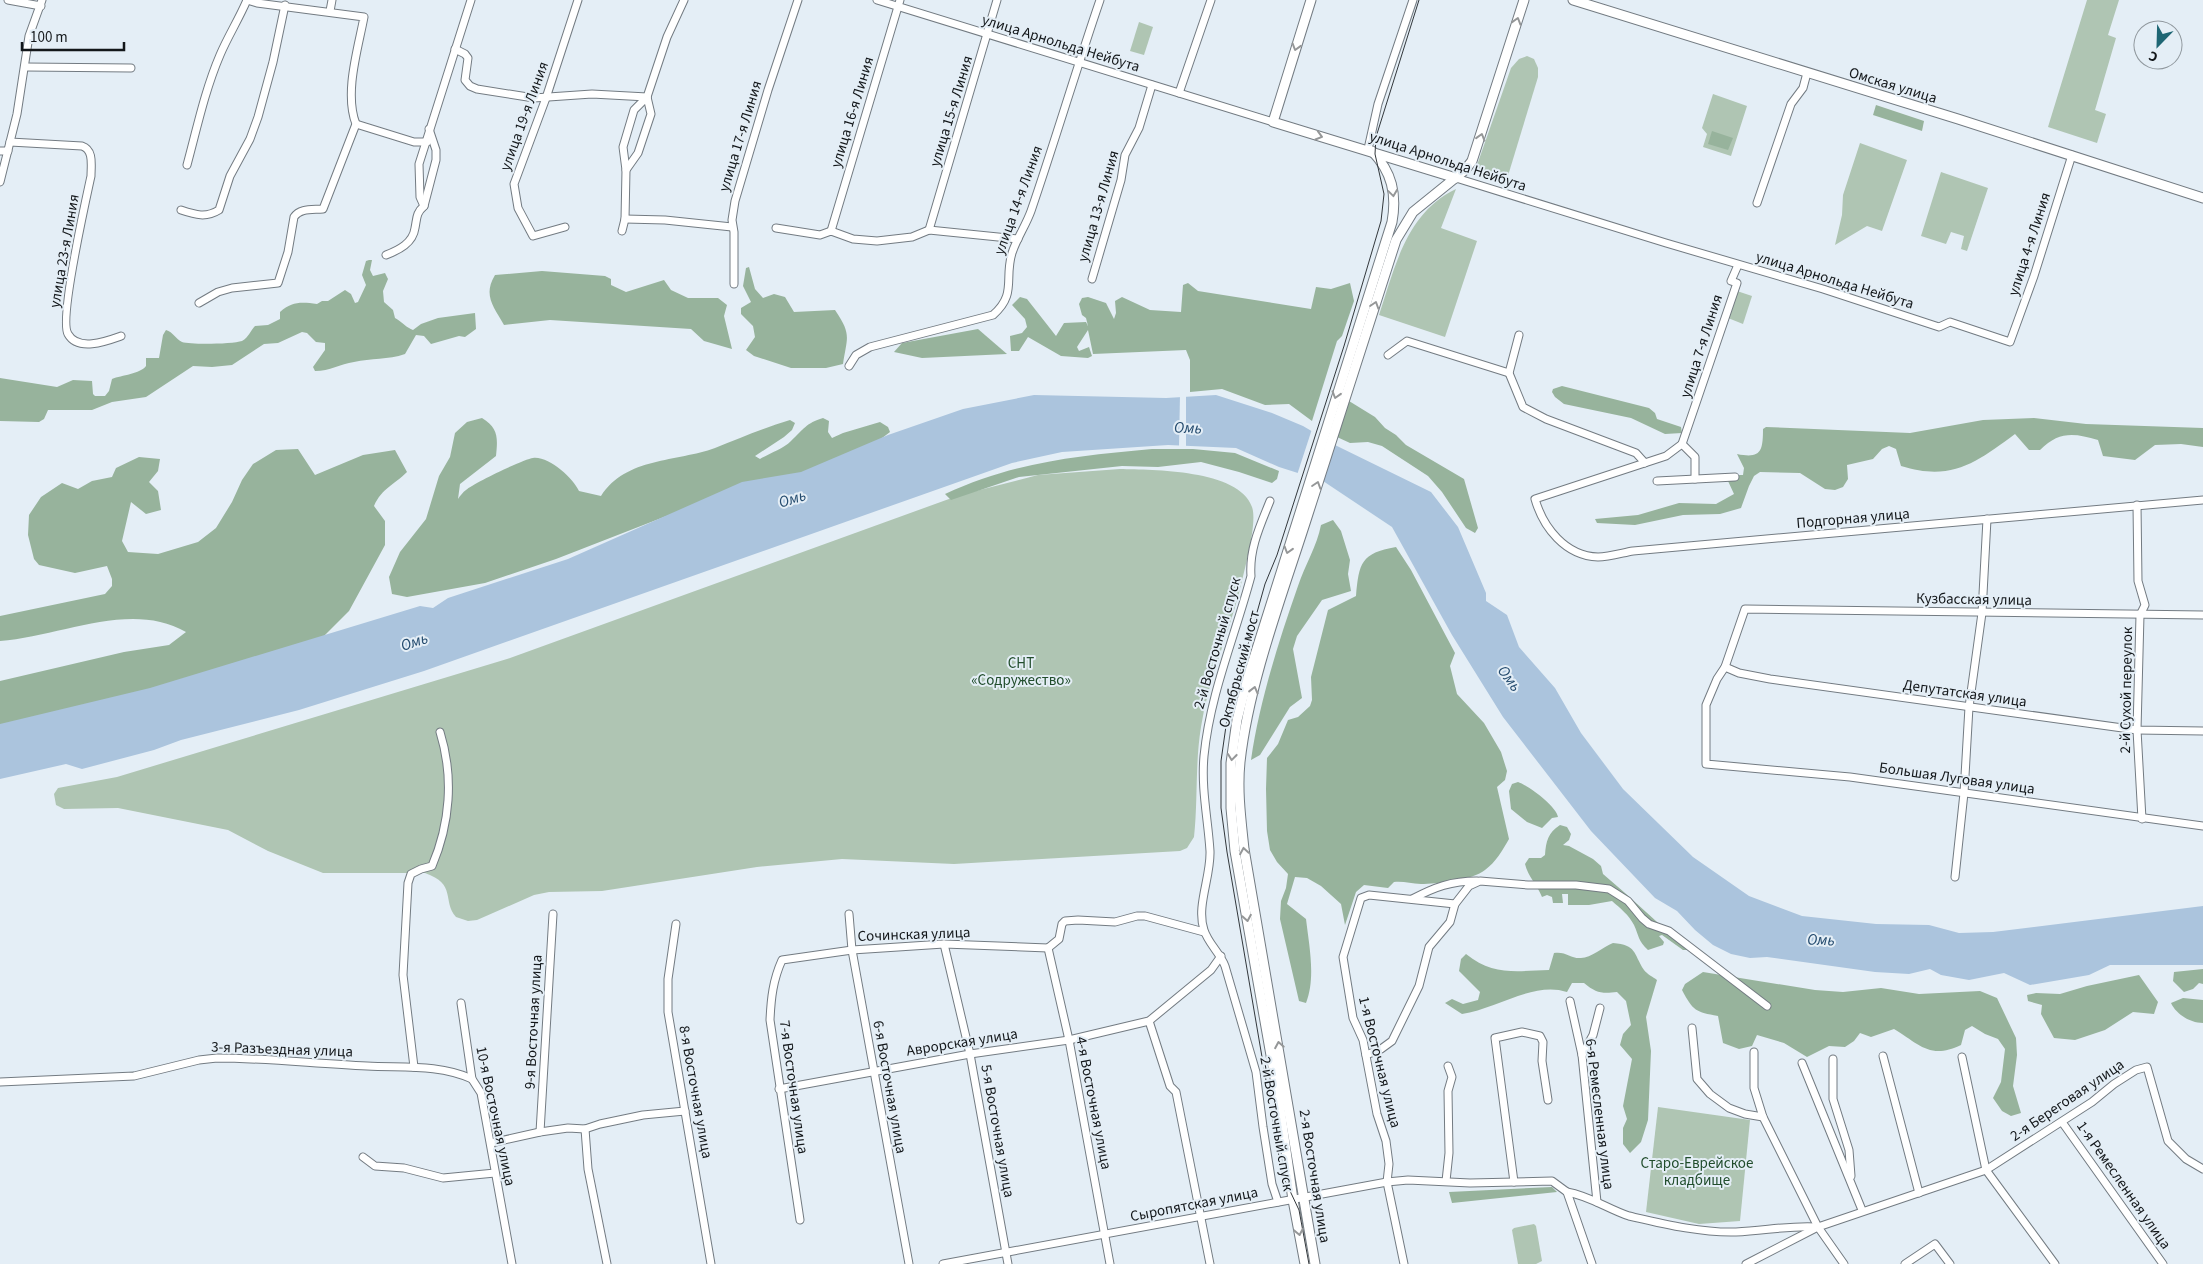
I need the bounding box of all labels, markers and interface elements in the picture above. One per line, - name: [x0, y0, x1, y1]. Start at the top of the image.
- street label: улица Арнольда Нейбута: [979, 9, 1142, 78]
- one-way arrow: [1512, 18, 1522, 26]
- scale bar: [22, 20, 125, 52]
- north arrow: [2133, 20, 2183, 70]
- text: 100 m: [30, 27, 68, 48]
- one-way arrow: [1292, 42, 1302, 50]
- text: С: [2146, 45, 2161, 67]
- street label: улица 15-я Линия: [925, 53, 978, 169]
- street label: улица 16-я Линия: [826, 54, 879, 170]
- street label: улица 19-я Линия: [495, 59, 554, 174]
- street label: Омская улица: [1846, 62, 1940, 109]
- street label: улица 17-я Линия: [714, 78, 767, 194]
- street label: улица Арнольда Нейбута: [1367, 126, 1529, 197]
- one-way arrow: [1315, 130, 1323, 140]
- one-way arrow: [1476, 134, 1486, 142]
- street label: улица 14-я Линия: [989, 143, 1048, 258]
- street label: улица 13-я Линия: [1073, 148, 1124, 264]
- one-way arrow: [1388, 188, 1398, 197]
- street label: улица 4-я Линия: [2003, 190, 2056, 299]
- street label: улица 23-я Линия: [44, 193, 85, 310]
- street label: улица Арнольда Нейбута: [1753, 246, 1916, 315]
- street label: улица 7-я Линия: [1675, 292, 1728, 401]
- one-way arrow: [1369, 302, 1379, 310]
- one-way arrow: [1332, 390, 1342, 398]
- water label: Омь: [1174, 416, 1202, 440]
- one-way arrow: [1312, 481, 1322, 489]
- water label: Омь: [776, 484, 809, 514]
- street label: Подгорная улица: [1795, 503, 1911, 534]
- one-way arrow: [1283, 545, 1293, 554]
- street label: 2-й Восточный спуск: [1189, 574, 1246, 711]
- street label: Кузбасская улица: [1916, 588, 2032, 611]
- street label: Октябрьский мост: [1214, 608, 1265, 730]
- street label: 2-й Сухой переулок: [2115, 626, 2138, 754]
- water label: Омь: [398, 627, 431, 657]
- park label: СНТ «Содружество»: [971, 653, 1071, 691]
- water label: Омь: [1492, 661, 1526, 696]
- street label: Депутатская улица: [1902, 674, 2028, 713]
- one-way arrow: [1248, 686, 1259, 694]
- one-way arrow: [1227, 753, 1238, 761]
- street label: Большая Луговая улица: [1878, 757, 2036, 800]
- one-way arrow: [1240, 846, 1250, 855]
- one-way arrow: [1242, 914, 1252, 923]
- street label: Сочинская улица: [857, 922, 971, 947]
- water label: Омь: [1807, 929, 1835, 951]
- street label: 9-я Восточная улица: [519, 954, 548, 1090]
- street label: 1-я Восточная улица: [1353, 994, 1406, 1130]
- street label: 7-я Восточная улица: [774, 1019, 813, 1155]
- street label: 6-я Восточная улица: [867, 1019, 912, 1155]
- street label: Аврорская улица: [905, 1023, 1019, 1062]
- street label: 8-я Восточная улица: [673, 1024, 718, 1160]
- street label: 4-я Восточная улица: [1070, 1035, 1117, 1171]
- street label: 3-я Разъездная улица: [211, 1037, 353, 1062]
- street label: 6-я Ремесленная улица: [1580, 1037, 1619, 1191]
- one-way arrow: [1274, 1041, 1284, 1050]
- street label: 10-я Восточная улица: [470, 1044, 521, 1188]
- street label: 2-я Береговая улица: [2006, 1054, 2128, 1146]
- street label: 2-й Восточный спуск: [1254, 1055, 1299, 1193]
- street label: 5-я Восточная улица: [975, 1063, 1020, 1199]
- street label: 2-я Восточная улица: [1294, 1108, 1335, 1244]
- street label: 1-я Ремесленная улица: [2071, 1117, 2176, 1254]
- park label: Старо-Еврейское кладбище: [1641, 1153, 1753, 1191]
- street label: Сыропятская улица: [1128, 1182, 1260, 1227]
- one-way arrow: [1293, 1227, 1303, 1236]

